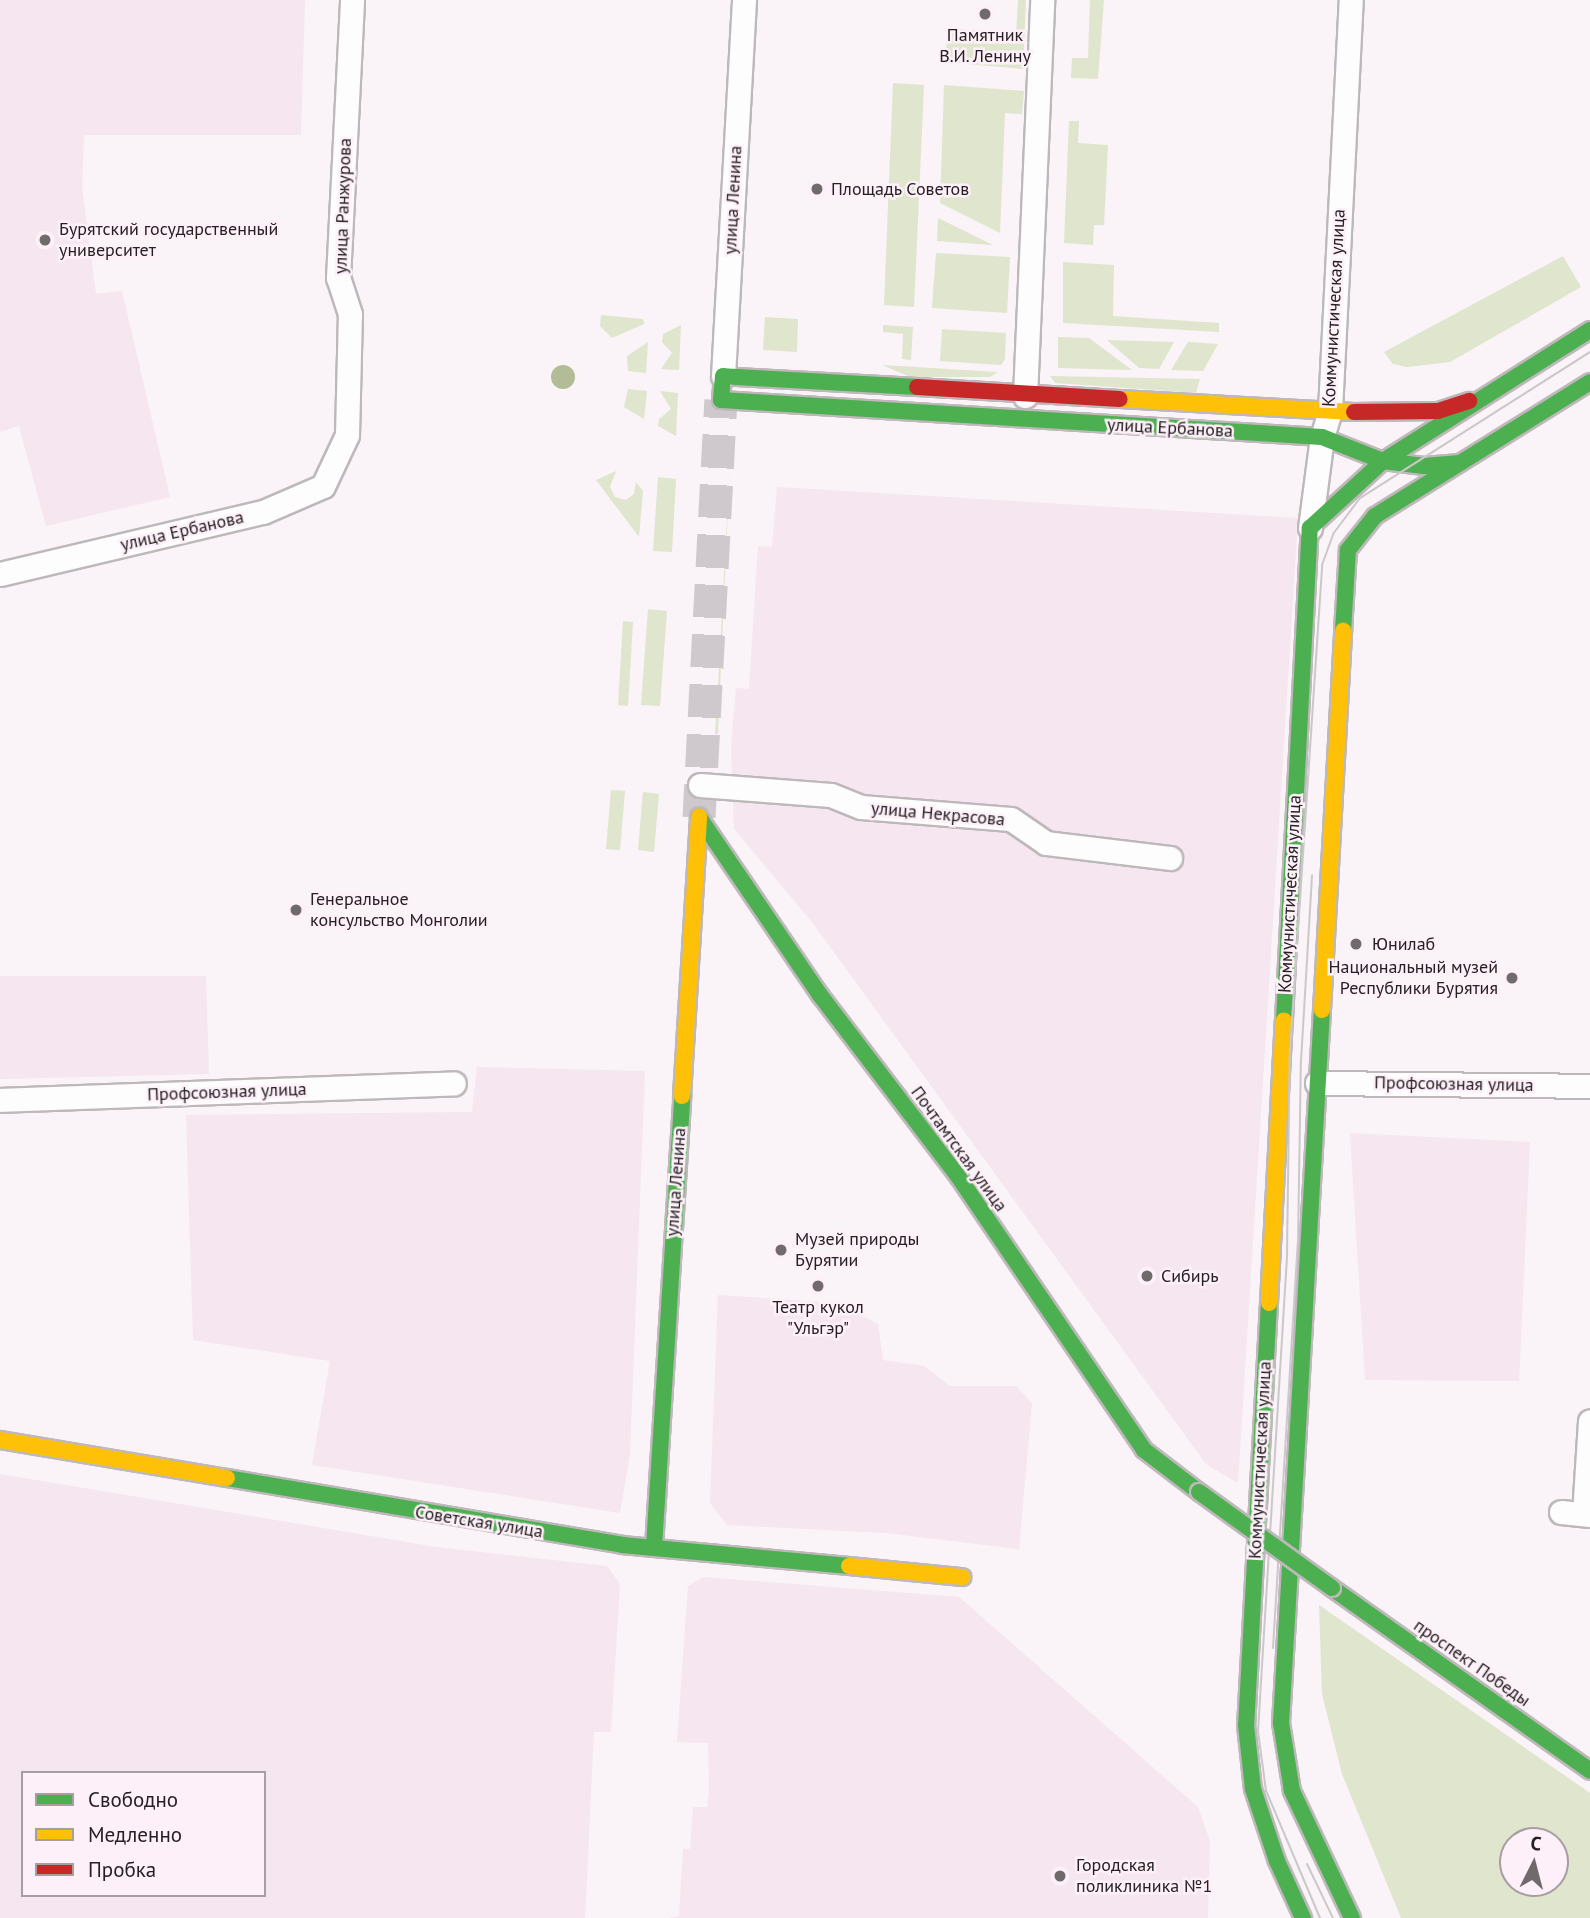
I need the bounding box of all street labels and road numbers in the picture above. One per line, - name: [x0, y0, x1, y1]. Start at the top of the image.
- street label: улица Ранжурова: [330, 138, 356, 274]
- street label: улица Ленина: [719, 145, 747, 255]
- street label: Коммунистическая улица: [1318, 209, 1350, 407]
- street label: улица Ербанова: [1107, 414, 1233, 442]
- street label: улица Ербанова: [118, 506, 246, 556]
- street label: Коммунистическая улица: [1274, 795, 1306, 993]
- street label: улица Некрасова: [870, 797, 1006, 831]
- street label: Профсоюзная улица: [1374, 1072, 1534, 1096]
- street label: Профсоюзная улица: [147, 1078, 307, 1106]
- street label: Почтамтская улица: [906, 1082, 1012, 1216]
- street label: улица Ленина: [661, 1127, 691, 1237]
- street label: Коммунистическая улица: [1244, 1361, 1276, 1559]
- street label: Советская улица: [414, 1501, 544, 1543]
- street label: проспект Победы: [1409, 1615, 1535, 1711]

